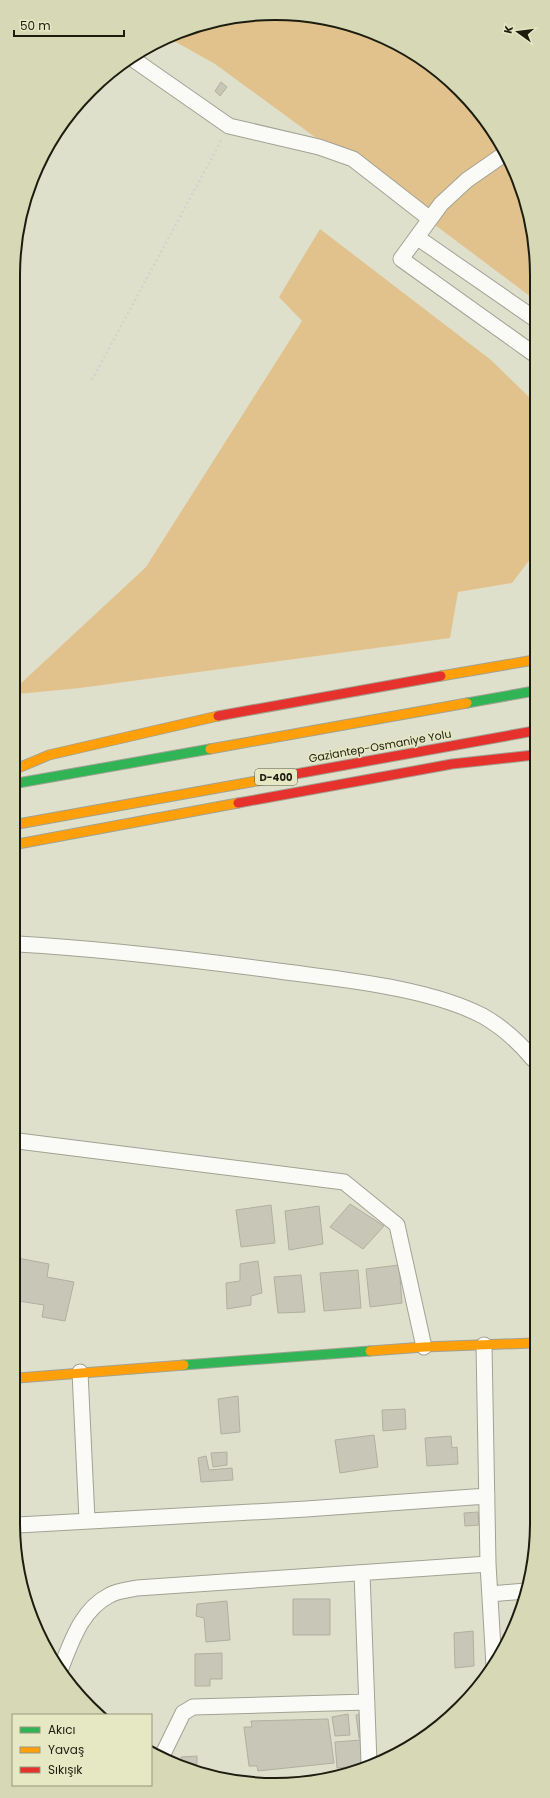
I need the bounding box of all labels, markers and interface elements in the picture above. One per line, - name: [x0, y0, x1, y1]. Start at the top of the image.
- scale bar: [14, 12, 124, 38]
- north arrow: [498, 12, 538, 52]
- text: 50 m: [20, 17, 51, 34]
- text: K: [500, 24, 517, 35]
- street label: Gaziantep-Osmaniye Yolu: [307, 726, 453, 766]
- road number: D-400: [255, 769, 297, 785]
- legend: [12, 1714, 152, 1786]
- text: Akıcı: [48, 1721, 76, 1738]
- text: Yavaş: [48, 1741, 84, 1758]
- text: Sıkışık: [48, 1761, 83, 1778]

